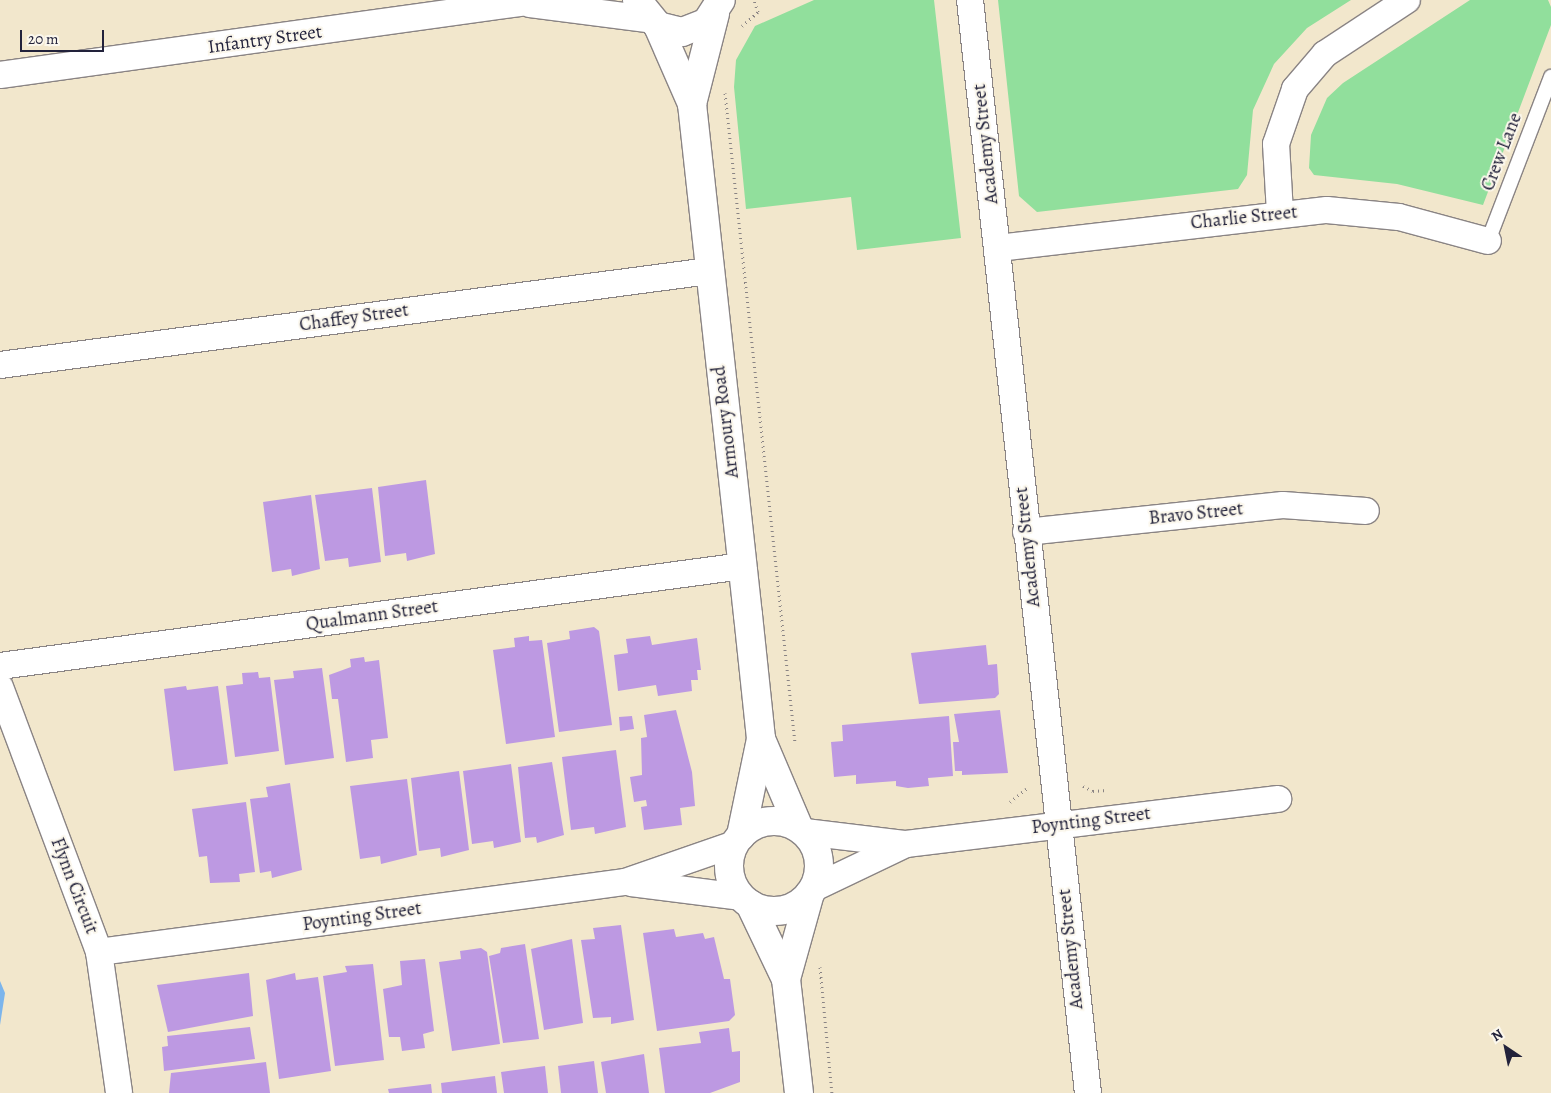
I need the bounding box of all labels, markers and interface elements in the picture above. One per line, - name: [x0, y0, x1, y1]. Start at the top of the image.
- scale bar: [22, 20, 106, 52]
- street label: Infantry Street: [206, 21, 324, 59]
- text: 20 m: [28, 29, 59, 49]
- street label: Academy Street: [968, 83, 1004, 205]
- street label: Crew Lane: [1477, 110, 1527, 194]
- street label: Charlie Street: [1190, 201, 1298, 235]
- street label: Chaffey Street: [298, 299, 410, 337]
- street label: Armoury Road: [708, 365, 744, 479]
- street label: Academy Street: [1010, 486, 1046, 608]
- street label: Bravo Street: [1148, 498, 1244, 530]
- street label: Qualmann Street: [305, 595, 439, 637]
- street label: Poynting Street: [1030, 802, 1152, 840]
- street label: Flynn Circuit: [45, 835, 103, 937]
- street label: Academy Street: [1053, 888, 1089, 1010]
- street label: Poynting Street: [301, 897, 423, 937]
- north arrow: [1481, 1023, 1531, 1073]
- text: N: [1488, 1024, 1507, 1046]

